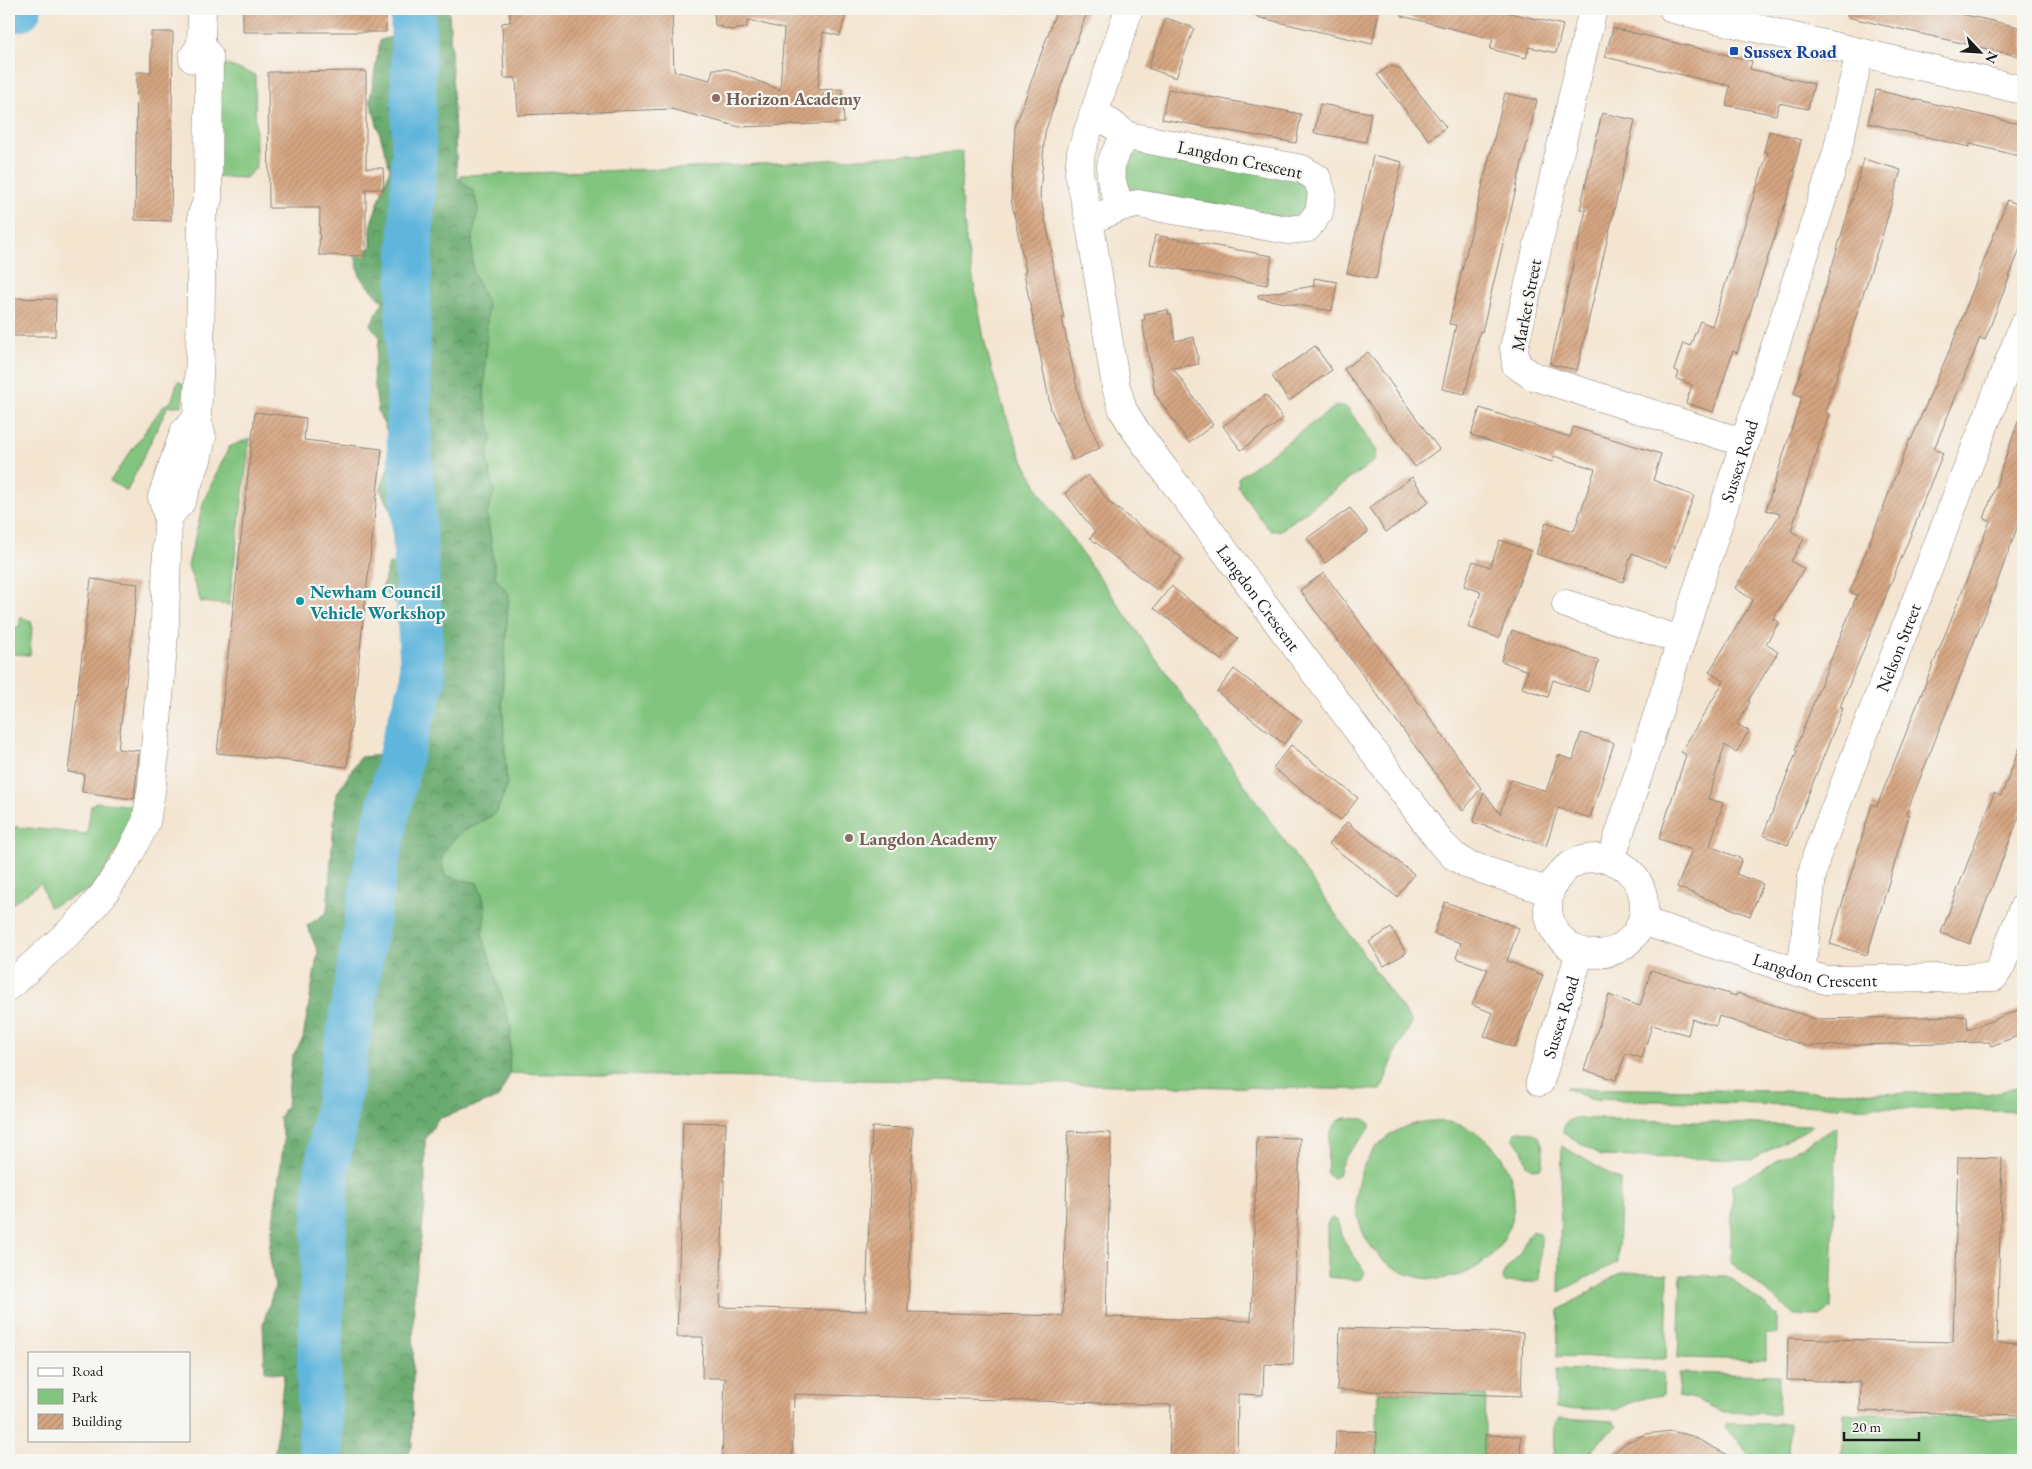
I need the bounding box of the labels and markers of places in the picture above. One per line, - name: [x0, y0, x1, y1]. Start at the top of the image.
- place label: Sussex Road: [1744, 40, 1837, 63]
- marker: Sussex Road: [1728, 45, 1740, 57]
- place label: Horizon Academy: [726, 87, 861, 110]
- marker: Horizon Academy: [710, 92, 722, 104]
- place label: Newham Council Vehicle Workshop: [310, 580, 446, 624]
- marker: Newham Council Vehicle Workshop: [294, 595, 306, 607]
- place label: Langdon Academy: [859, 827, 998, 850]
- marker: Langdon Academy: [843, 832, 855, 844]

